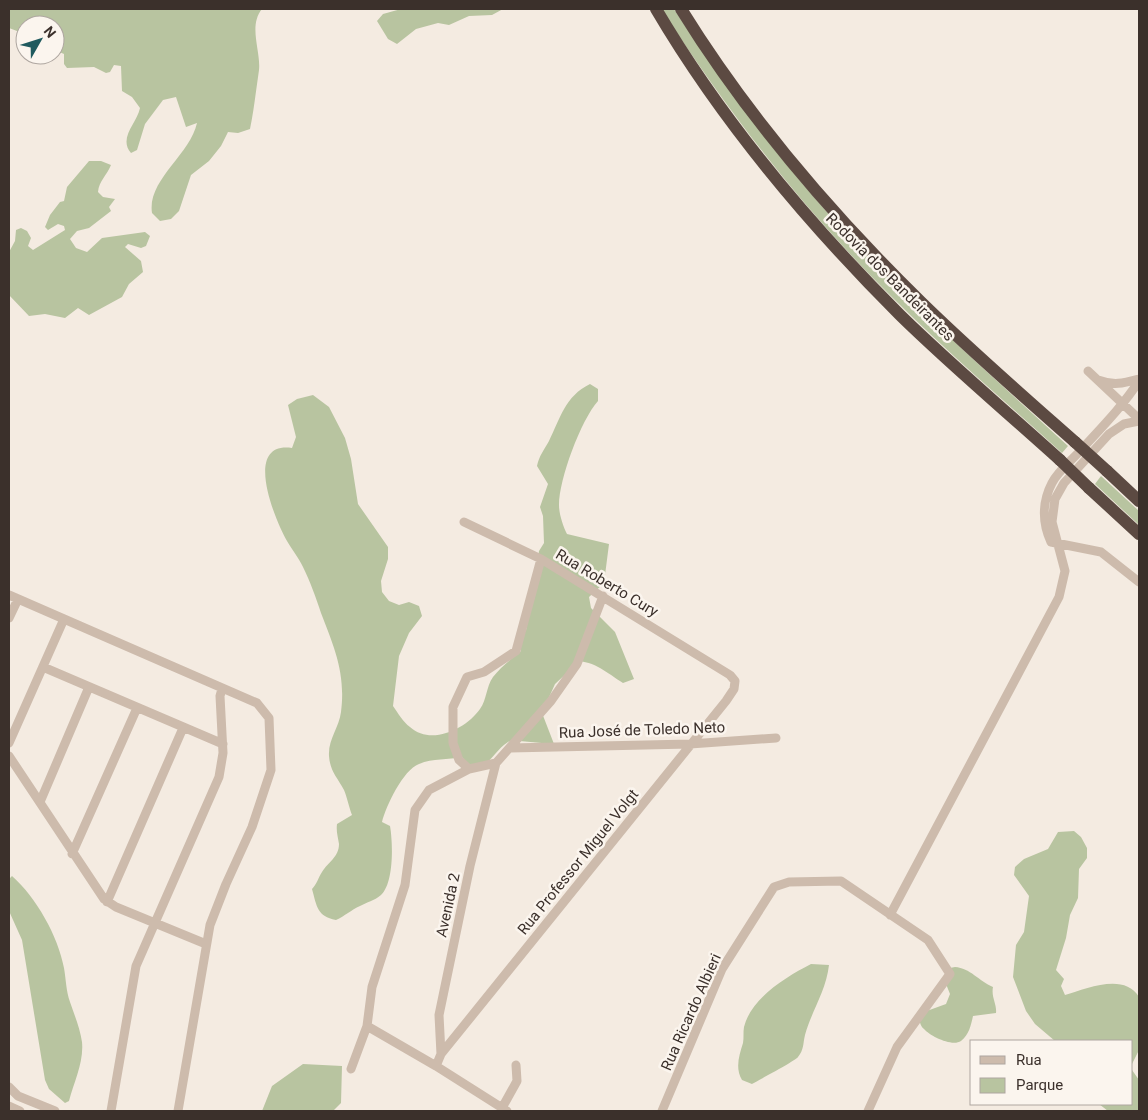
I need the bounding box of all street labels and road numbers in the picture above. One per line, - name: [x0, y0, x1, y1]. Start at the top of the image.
- street label: Rodovia dos Bandeirantes: [822, 209, 958, 345]
- street label: Rua Roberto Cury: [552, 545, 662, 621]
- street label: Rua José de Toledo Neto: [558, 718, 726, 742]
- street label: Rua Professor Miguel Volgt: [514, 786, 642, 938]
- street label: Avenida 2: [432, 871, 464, 939]
- street label: Rua Ricardo Albieri: [657, 951, 725, 1073]

